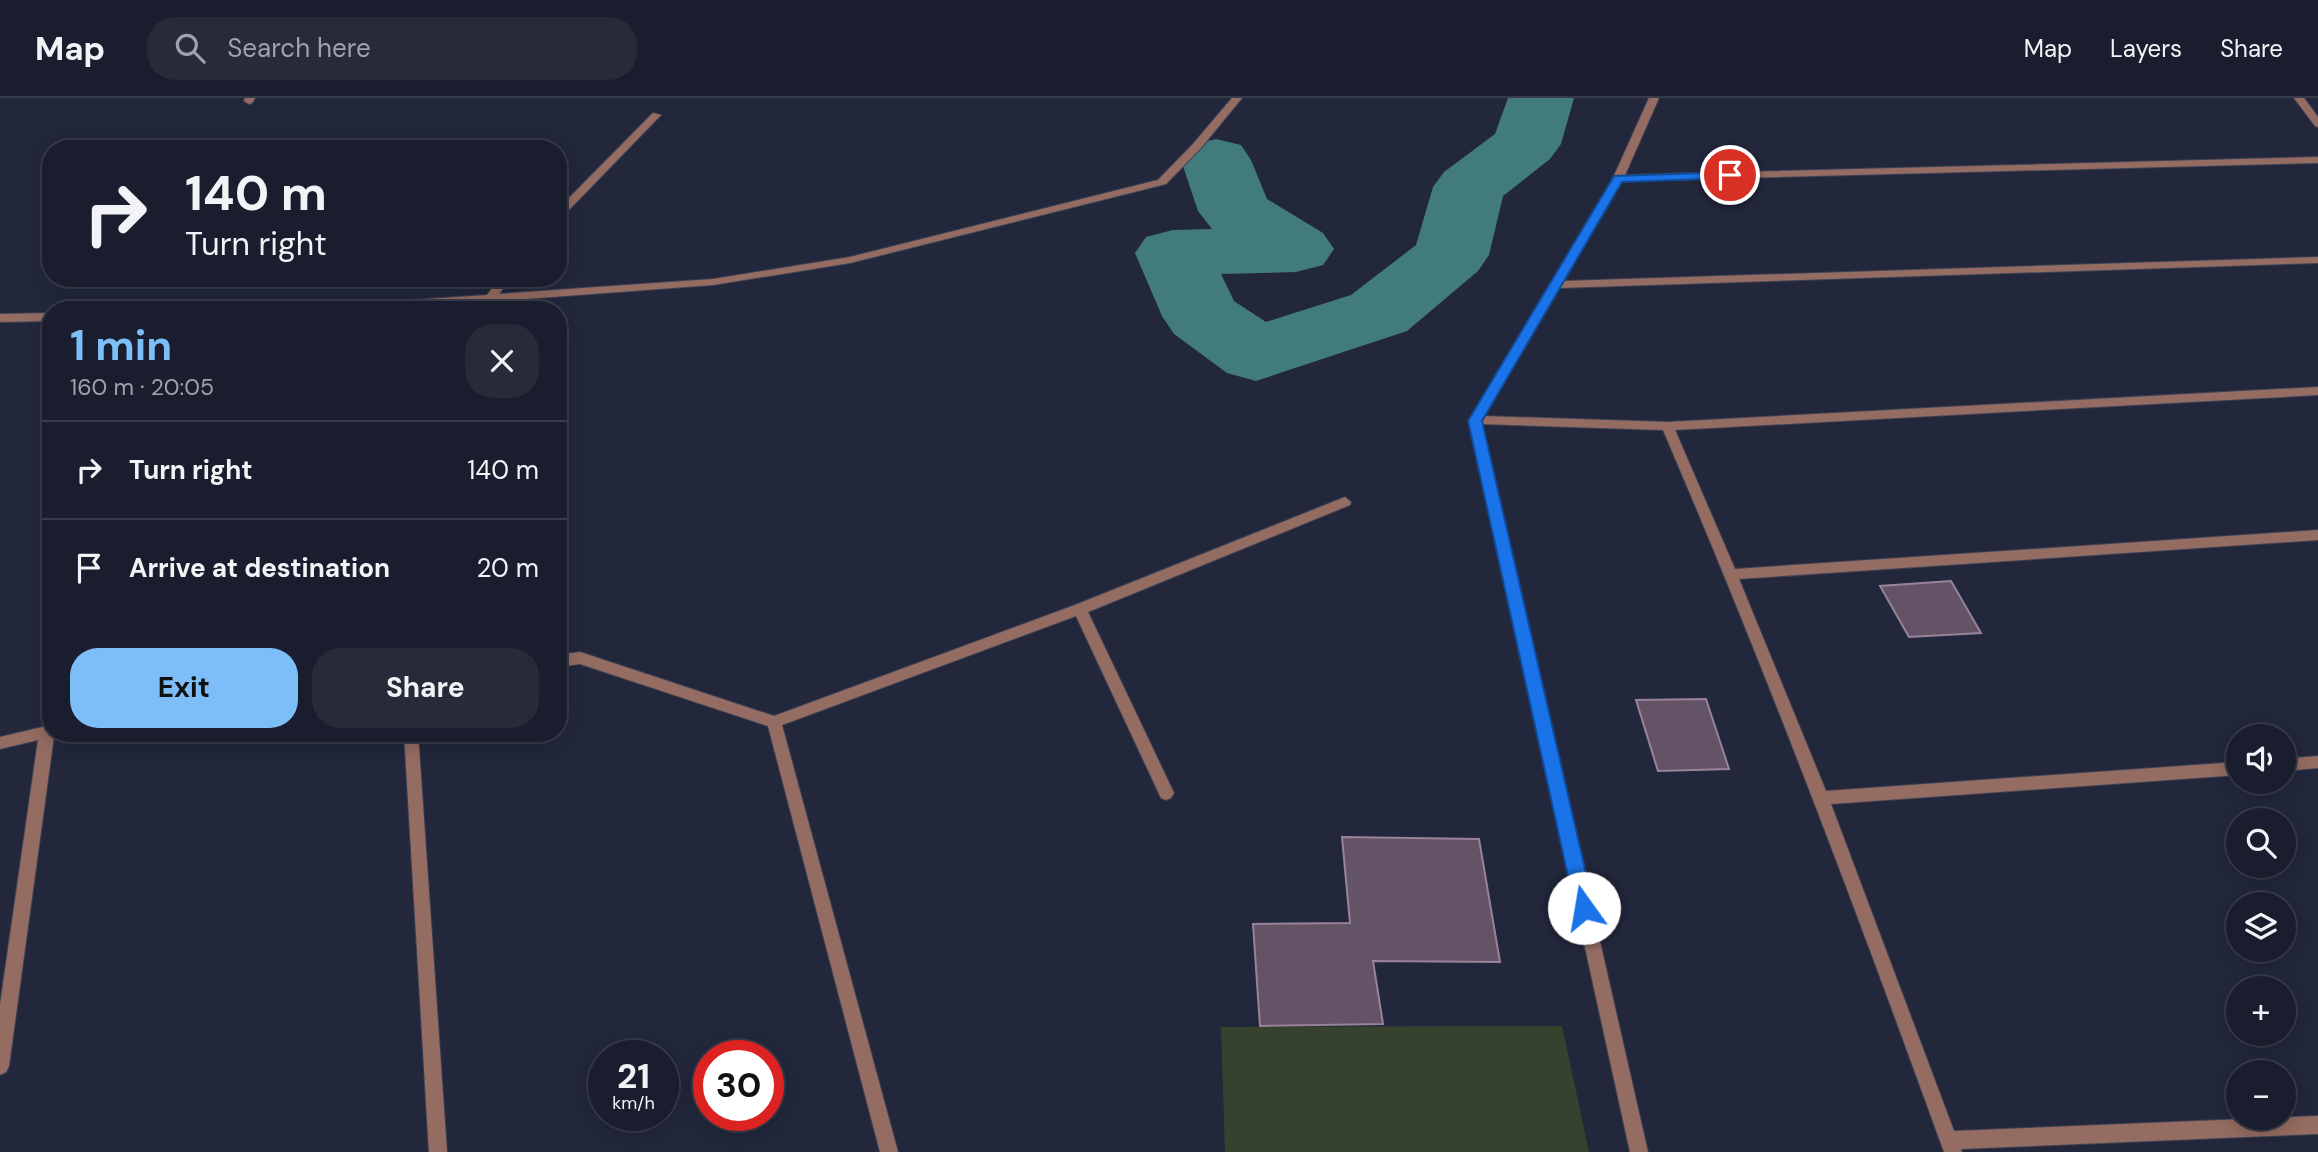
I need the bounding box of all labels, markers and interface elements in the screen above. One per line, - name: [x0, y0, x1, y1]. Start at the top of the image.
- search box: [147, 17, 637, 80]
- text: Map: [35, 27, 105, 70]
- icon: search: [171, 29, 209, 67]
- text: Search here: [227, 31, 371, 65]
- text: Map: [2024, 33, 2072, 64]
- text: Layers: [2110, 33, 2182, 64]
- text: Share: [2220, 33, 2283, 64]
- pin: [1700, 145, 1760, 205]
- icon: arrive: [1711, 156, 1749, 194]
- text: 140 m: [185, 161, 327, 225]
- icon: right: [70, 168, 161, 259]
- text: Turn right: [185, 223, 327, 265]
- text: 1 min: [70, 318, 172, 373]
- button: close: [465, 324, 539, 398]
- text: 160 m · 20:05: [70, 372, 214, 402]
- icon: right: [70, 451, 108, 489]
- text: Turn right: [129, 453, 253, 487]
- text: 140 m: [467, 453, 539, 487]
- icon: arrive: [70, 549, 108, 587]
- text: Arrive at destination: [129, 551, 390, 585]
- text: 20 m: [476, 551, 539, 585]
- button: Exit: [70, 648, 298, 728]
- button: Share: [312, 648, 539, 728]
- map controls: [2226, 724, 2296, 1130]
- button: sound: [2226, 724, 2296, 794]
- button: search: [2226, 808, 2296, 878]
- position arrow: [1547, 871, 1621, 945]
- button: layers: [2226, 892, 2296, 962]
- button: +: [2226, 976, 2296, 1046]
- speed limit sign: 30: [693, 1040, 784, 1131]
- text: 21: [617, 1053, 650, 1099]
- button: −: [2226, 1060, 2296, 1130]
- text: km/h: [612, 1091, 655, 1115]

